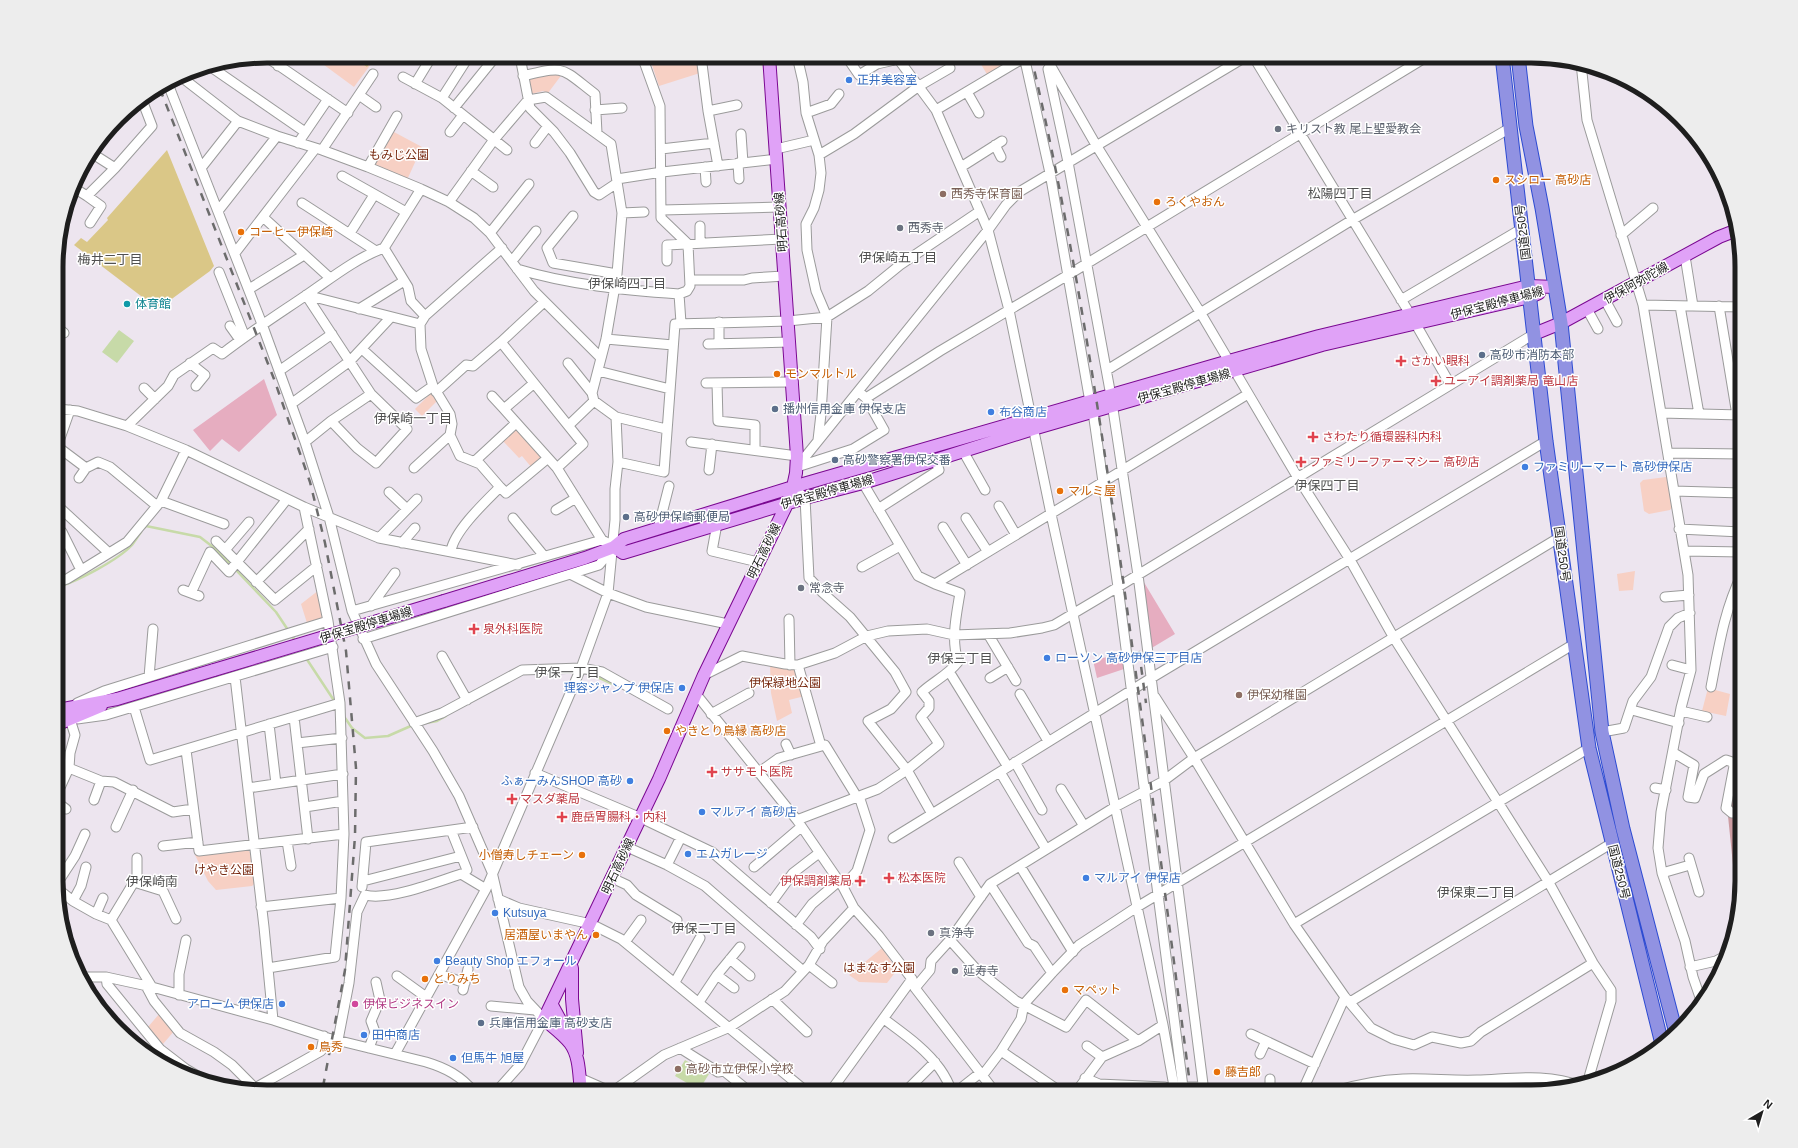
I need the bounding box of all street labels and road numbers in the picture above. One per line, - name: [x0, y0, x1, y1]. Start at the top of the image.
- street label: 明石高砂線: [772, 192, 790, 252]
- street label: 国道250号: [1513, 203, 1533, 261]
- street label: 伊保阿弥陀線: [1601, 259, 1671, 307]
- street label: 伊保宝殿停車場線: [1449, 284, 1545, 322]
- street label: 伊保宝殿停車場線: [1136, 366, 1232, 406]
- street label: 伊保宝殿停車場線: [779, 472, 875, 512]
- street label: 明石高砂線: [745, 521, 783, 581]
- street label: 国道250号: [1551, 525, 1573, 583]
- street label: 伊保宝殿停車場線: [318, 604, 414, 646]
- street label: 明石高砂線: [599, 836, 637, 896]
- street label: 国道250号: [1605, 843, 1633, 901]

